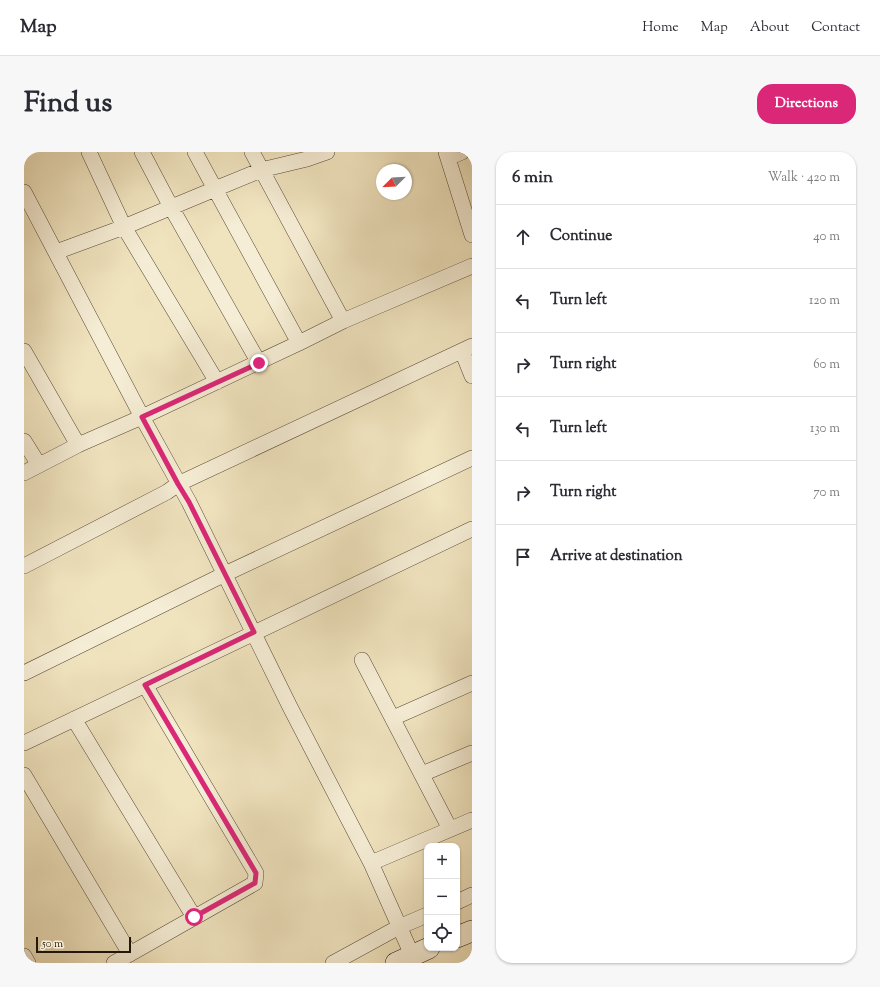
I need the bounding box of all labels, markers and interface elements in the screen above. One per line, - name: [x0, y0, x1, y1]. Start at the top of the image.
- text: Map: [20, 14, 57, 41]
- text: Home: [642, 18, 679, 38]
- text: Map: [701, 18, 728, 38]
- text: About: [750, 18, 789, 38]
- text: Contact: [811, 18, 860, 38]
- text: Find us: [24, 84, 112, 124]
- button: Directions: [757, 84, 856, 124]
- north arrow: [376, 164, 412, 200]
- text: 6 min: [512, 166, 553, 190]
- text: Walk · 420 m: [768, 169, 840, 187]
- icon: ahead: [512, 226, 534, 248]
- text: Continue: [550, 226, 612, 247]
- text: 40 m: [813, 228, 840, 246]
- icon: left: [512, 290, 534, 312]
- text: Turn left: [550, 290, 607, 311]
- text: 120 m: [809, 292, 840, 310]
- route end: [250, 354, 268, 372]
- icon: right: [512, 354, 534, 376]
- text: Turn right: [550, 354, 616, 375]
- text: 60 m: [813, 356, 840, 374]
- icon: left: [512, 418, 534, 440]
- text: Turn left: [550, 418, 607, 439]
- text: 130 m: [810, 420, 840, 438]
- icon: right: [512, 482, 534, 504]
- text: Turn right: [550, 482, 616, 503]
- text: 70 m: [813, 484, 840, 502]
- icon: arrive: [512, 546, 534, 568]
- text: Arrive at destination: [550, 546, 683, 567]
- map controls: [424, 843, 460, 951]
- button: +: [424, 843, 460, 879]
- button: −: [424, 879, 460, 915]
- route start: [185, 908, 203, 926]
- button: locate: [424, 915, 460, 951]
- scale bar: [36, 935, 131, 954]
- text: 50 m: [42, 936, 63, 952]

